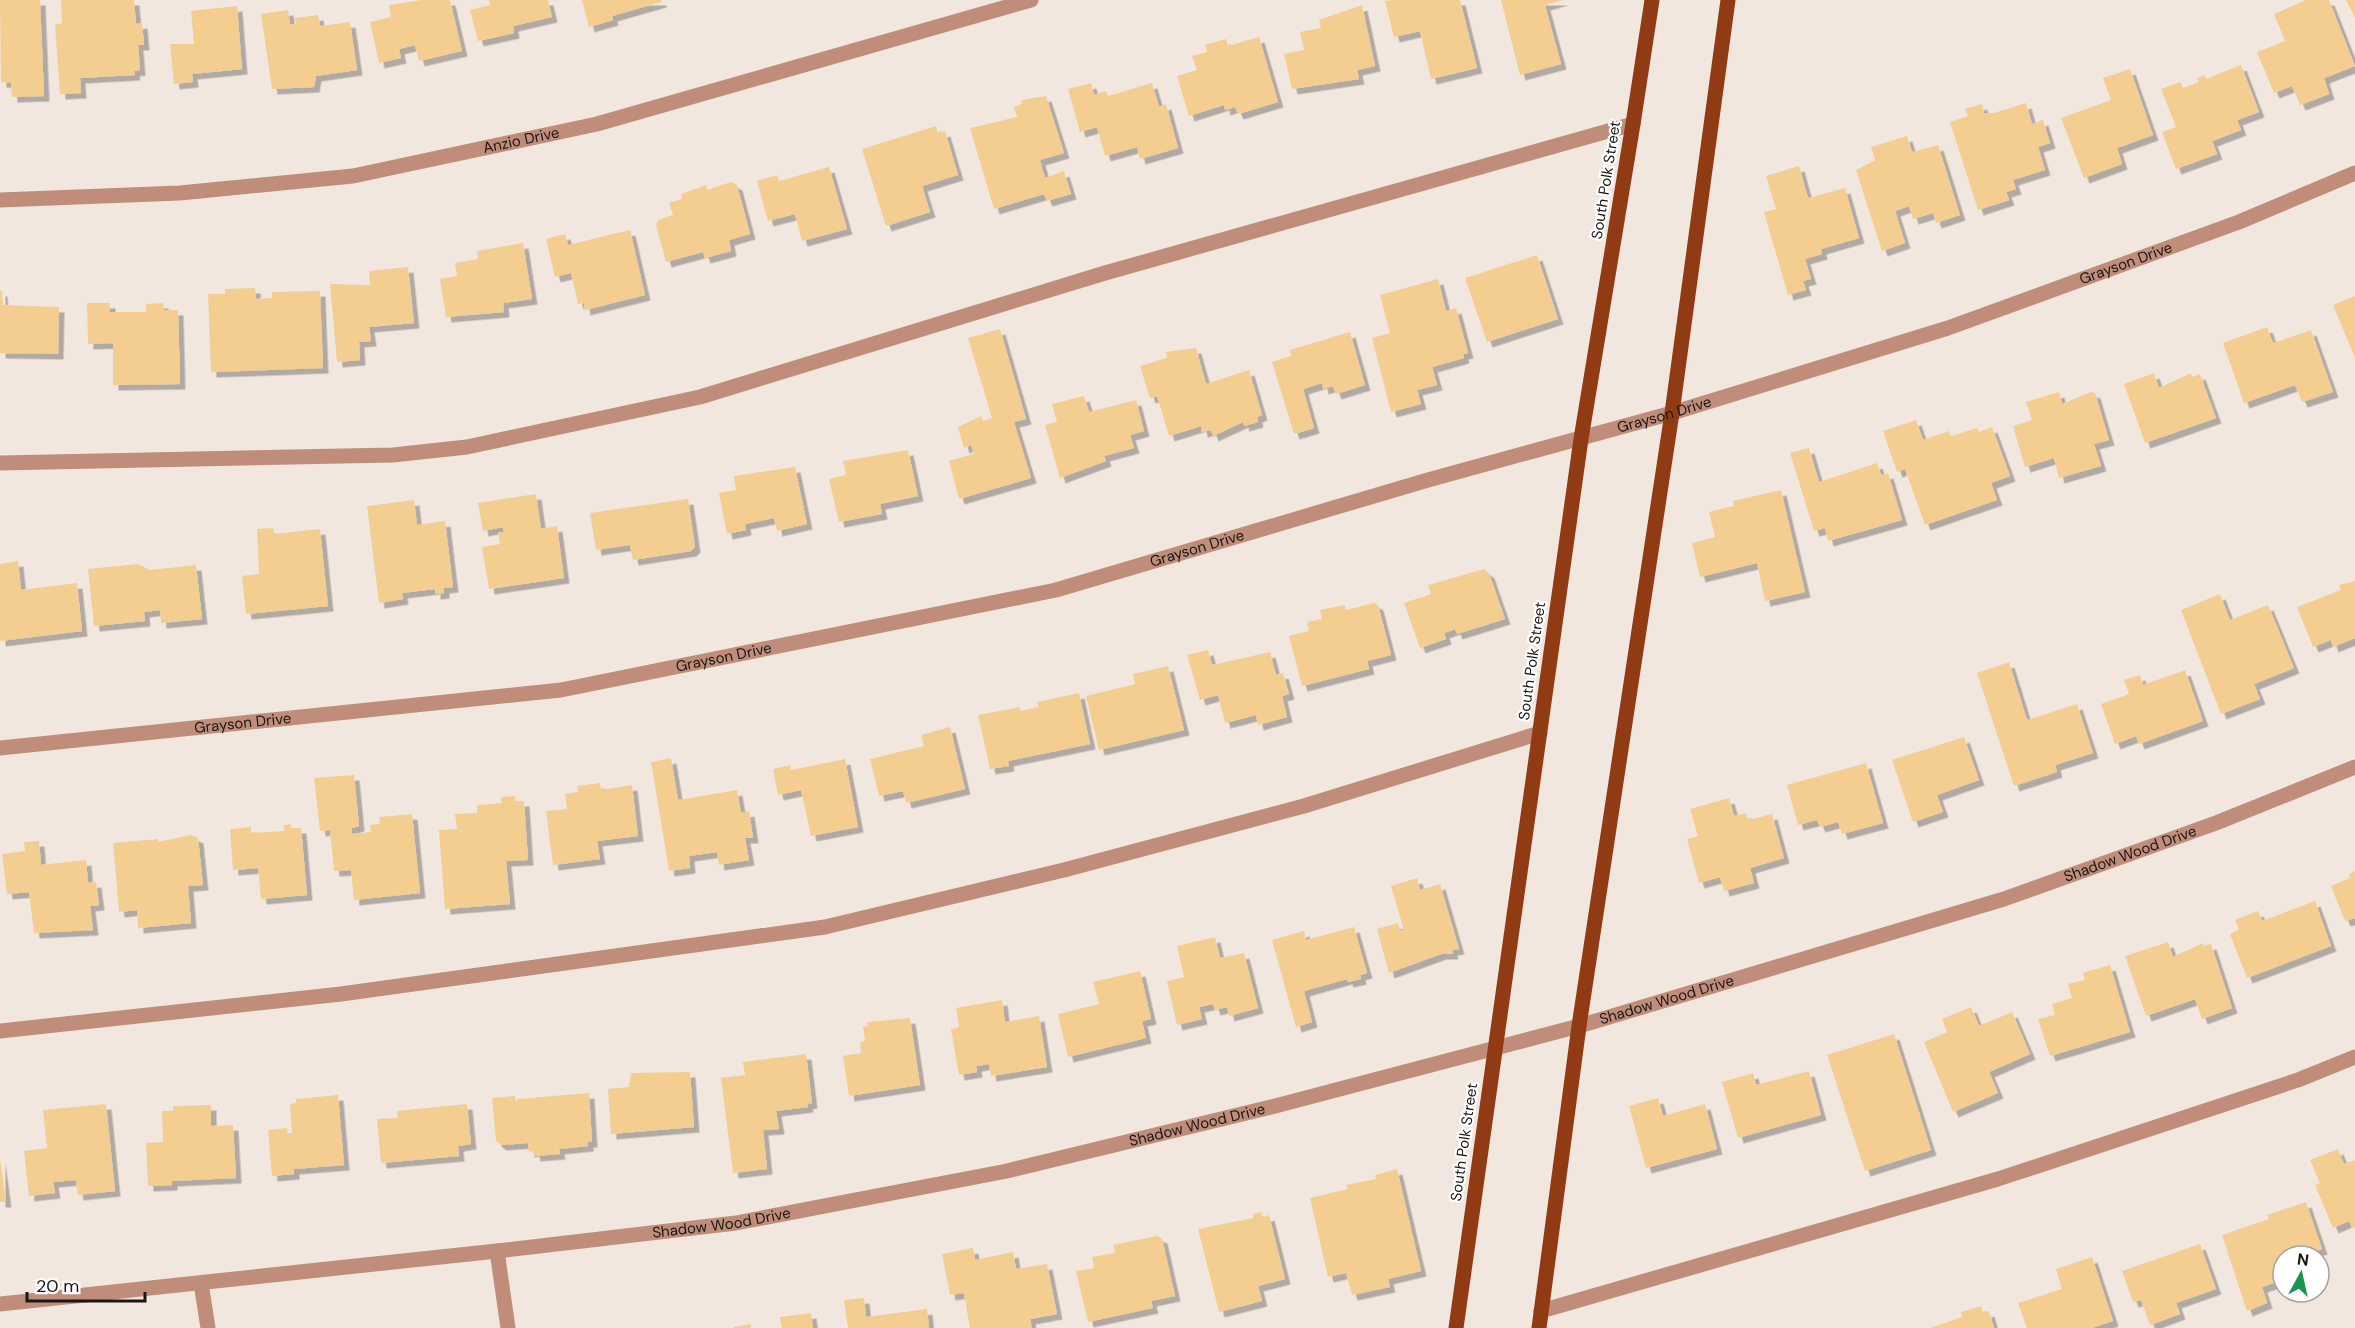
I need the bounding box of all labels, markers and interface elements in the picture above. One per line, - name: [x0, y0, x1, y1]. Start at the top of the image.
- street label: South Polk Street: [1587, 119, 1625, 240]
- street label: Anzio Drive: [481, 122, 561, 158]
- street label: Grayson Drive: [2077, 237, 2175, 289]
- street label: Grayson Drive: [1615, 391, 1714, 438]
- street label: Grayson Drive: [1147, 525, 1247, 572]
- street label: South Polk Street: [1514, 600, 1550, 721]
- street label: Grayson Drive: [674, 638, 773, 677]
- street label: Grayson Drive: [193, 708, 292, 738]
- street label: Shadow Wood Drive: [2061, 821, 2199, 887]
- street label: Shadow Wood Drive: [1597, 970, 1736, 1029]
- street label: South Polk Street: [1446, 1081, 1482, 1202]
- street label: Shadow Wood Drive: [1127, 1099, 1267, 1151]
- street label: Shadow Wood Drive: [651, 1203, 792, 1243]
- north arrow: [2271, 1244, 2331, 1304]
- text: N: [2296, 1248, 2310, 1271]
- scale bar: [27, 1265, 146, 1303]
- text: 20 m: [36, 1274, 79, 1298]

